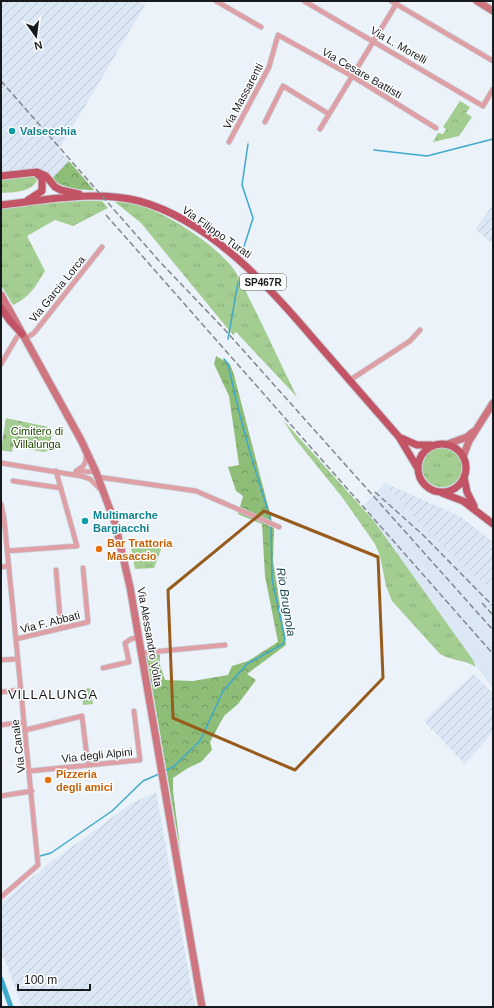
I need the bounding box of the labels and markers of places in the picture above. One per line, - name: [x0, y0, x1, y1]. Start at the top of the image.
- place label: Valsecchia: [20, 125, 77, 137]
- marker: Valsecchia: [7, 126, 17, 136]
- place label: Multimarche Bargiacchi: [93, 509, 158, 534]
- marker: Multimarche Bargiacchi: [80, 516, 90, 526]
- place label: Bar Trattoria Masaccio: [107, 537, 173, 562]
- marker: Bar Trattoria Masaccio: [94, 544, 104, 554]
- place label: Pizzeria degli amici: [56, 768, 113, 793]
- marker: Pizzeria degli amici: [43, 775, 53, 785]

